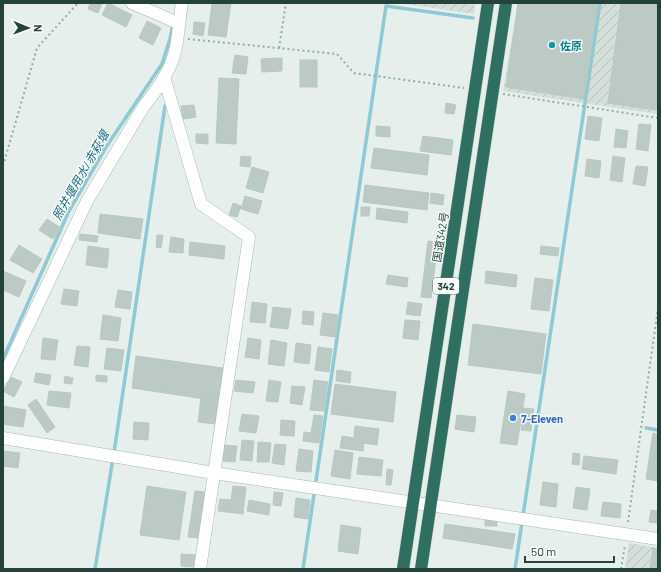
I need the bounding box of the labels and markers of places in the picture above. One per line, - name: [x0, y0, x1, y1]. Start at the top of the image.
- place label: 佐原: [560, 39, 582, 52]
- marker: 佐原: [547, 40, 557, 50]
- place label: 7-Eleven: [521, 412, 563, 425]
- marker: 7-Eleven: [508, 413, 518, 423]

